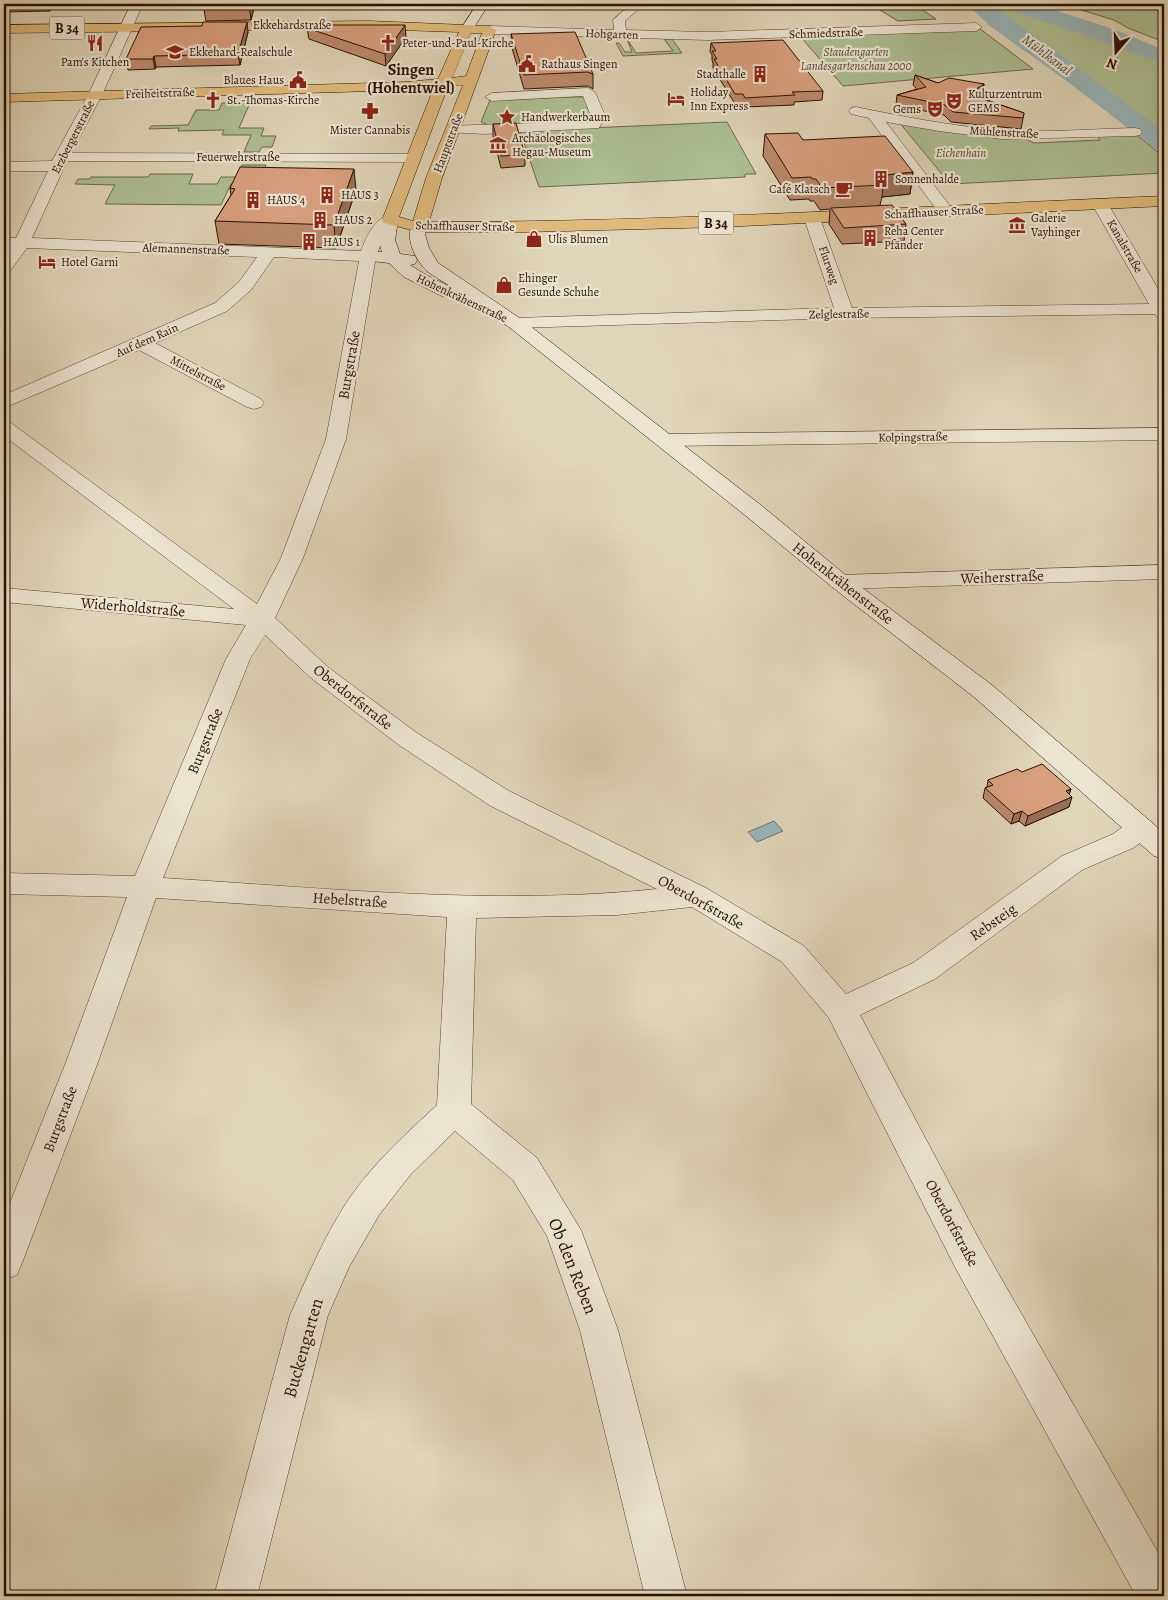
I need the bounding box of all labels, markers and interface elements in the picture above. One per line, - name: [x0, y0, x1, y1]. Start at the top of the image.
- road number: B 34: [50, 16, 84, 40]
- street label: Ekkehardstraße: [253, 17, 331, 33]
- street label: Schmiedstraße: [789, 24, 863, 42]
- street label: Hohgarten: [585, 25, 639, 43]
- north arrow: [1090, 28, 1140, 78]
- water label: Mühlkanal: [1018, 30, 1076, 80]
- restaurant icon: Pam's Kitchen: [85, 33, 105, 53]
- church icon: Peter-und-Paul-Kirche: [378, 33, 398, 53]
- place label: Peter-und-Paul-Kirche: [402, 35, 513, 51]
- school or university icon: Ekkehard-Realschule: [165, 42, 185, 62]
- place label: Ekkehard-Realschule: [189, 44, 292, 60]
- park label: Staudengarten Landesgartenschau 2000: [800, 44, 912, 74]
- text: N: [1104, 53, 1120, 74]
- place label: Pam's Kitchen: [61, 54, 130, 70]
- public building icon: Rathaus Singen: [517, 54, 537, 74]
- place label: Rathaus Singen: [541, 56, 618, 72]
- district label: Singen (Hohentwiel): [367, 59, 455, 99]
- building icon: Stadthalle: [750, 64, 770, 84]
- place label: Stadthalle: [696, 66, 746, 82]
- public building icon: Blaues Haus: [288, 70, 308, 90]
- place label: Blaues Haus: [224, 72, 284, 88]
- street label: Freiheitstraße: [125, 84, 195, 102]
- place label: Holiday Inn Express: [690, 84, 749, 114]
- place label: Kulturzentrum GEMS: [968, 86, 1042, 116]
- hotel icon: Holiday Inn Express: [666, 89, 686, 109]
- church icon: St.-Thomas-Kirche: [203, 90, 223, 110]
- theatre icon: Kulturzentrum GEMS: [944, 91, 964, 111]
- place label: St.-Thomas-Kirche: [227, 92, 319, 108]
- street label: Erzbergerstraße: [48, 98, 98, 176]
- theatre icon: Gems: [925, 99, 945, 119]
- pharmacy icon: Mister Cannabis: [360, 101, 380, 121]
- place label: Gems: [893, 101, 921, 117]
- place icon: Handwerkerbaum: [497, 107, 517, 127]
- place label: Handwerkerbaum: [521, 109, 611, 125]
- street label: Hauptstraße: [429, 111, 467, 175]
- place label: Mister Cannabis: [330, 122, 411, 138]
- street label: Mühlenstraße: [969, 122, 1039, 142]
- place label: Archäologisches Hegau-Museum: [511, 130, 591, 160]
- museum icon: Archäologisches Hegau-Museum: [488, 135, 508, 155]
- park label: Eichenhain: [936, 145, 986, 161]
- street label: Feuerwehrstraße: [196, 149, 280, 165]
- building icon: Sonnenhalde: [871, 169, 891, 189]
- place label: Sonnenhalde: [895, 171, 959, 187]
- cafe icon: Café Klatsch: [834, 179, 854, 199]
- place label: Café Klatsch: [769, 181, 831, 197]
- building icon: HAUS 3: [317, 185, 337, 205]
- place label: HAUS 3: [341, 187, 379, 203]
- building icon: HAUS 4: [243, 190, 263, 210]
- place label: HAUS 4: [267, 192, 306, 208]
- street label: Schaffhauser Straße: [884, 201, 984, 223]
- building icon: HAUS 2: [310, 210, 330, 230]
- place label: Galerie Vayhinger: [1030, 210, 1081, 240]
- place label: HAUS 2: [334, 212, 373, 228]
- road number: B 34: [698, 212, 734, 234]
- museum icon: Galerie Vayhinger: [1007, 215, 1027, 235]
- street label: Kanalstraße: [1103, 216, 1147, 276]
- street label: Schaffhauser Straße: [415, 217, 515, 235]
- place label: Reha Center Pfänder: [884, 223, 944, 253]
- building icon: Reha Center Pfänder: [860, 228, 880, 248]
- shop icon: Ulis Blumen: [524, 229, 544, 249]
- place label: Ulis Blumen: [548, 231, 609, 247]
- building icon: HAUS 1: [299, 232, 319, 252]
- place label: HAUS 1: [323, 234, 360, 250]
- street label: Alemannenstraße: [141, 239, 230, 259]
- street label: Flurweg: [815, 244, 843, 286]
- hotel icon: Hotel Garni: [37, 252, 57, 272]
- place label: Hotel Garni: [61, 254, 118, 270]
- street label: Hohenkrähenstraße: [414, 270, 510, 326]
- place label: Ehinger Gesunde Schuhe: [518, 270, 599, 300]
- shop icon: Ehinger Gesunde Schuhe: [494, 275, 514, 295]
- street label: Zelglestraße: [809, 305, 869, 323]
- street label: Auf dem Rain: [112, 319, 181, 361]
- street label: Burgstraße: [333, 329, 365, 401]
- street label: Mittelstraße: [167, 352, 229, 394]
- street label: Kolpingstraße: [878, 428, 948, 446]
- street label: Hohenkrähenstraße: [788, 537, 898, 629]
- street label: Weiherstraße: [959, 566, 1044, 588]
- street label: Widerholdstraße: [79, 592, 186, 622]
- street label: Oberdorfstraße: [309, 660, 397, 735]
- street label: Burgstraße: [183, 705, 227, 777]
- street label: Oberdorfstraße: [654, 870, 748, 934]
- street label: Hebelstraße: [312, 887, 388, 913]
- street label: Rebsteig: [966, 898, 1021, 945]
- street label: Burgstraße: [38, 1083, 82, 1155]
- street label: Oberdorfstraße: [921, 1176, 983, 1270]
- street label: Ob den Reben: [543, 1214, 603, 1318]
- street label: Buckengarten: [277, 1295, 329, 1401]

